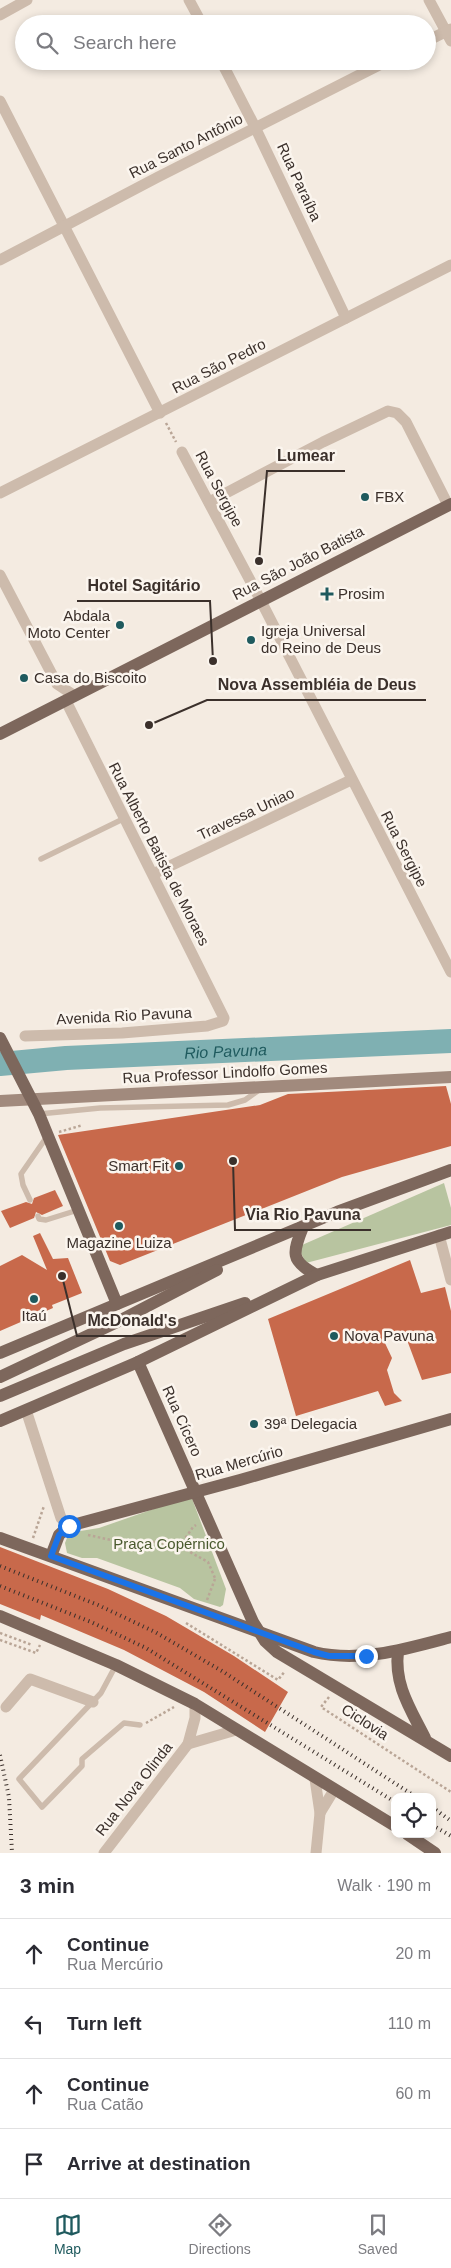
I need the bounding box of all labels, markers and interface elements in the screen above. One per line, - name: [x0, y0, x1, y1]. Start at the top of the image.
- search box: [15, 15, 436, 70]
- icon: search: [33, 29, 61, 57]
- text: Search here: [73, 32, 177, 53]
- street label: Rua Santo Antônio: [126, 110, 245, 182]
- street label: Rua Paraíba: [274, 140, 325, 224]
- street label: Rua São Pedro: [169, 335, 268, 396]
- callout: Lumear: [267, 440, 345, 471]
- text: Lumear: [277, 447, 335, 464]
- street label: Rua Sergipe: [192, 448, 247, 530]
- place label: FBX: [375, 488, 404, 505]
- marker: FBX: [359, 491, 371, 503]
- street label: Rua São João Batista: [229, 522, 367, 603]
- callout: Hotel Sagitário: [77, 570, 210, 601]
- text: Hotel Sagitário: [88, 577, 201, 594]
- place label: Prosim: [338, 585, 385, 602]
- marker: Prosim: [320, 587, 334, 601]
- place label: Abdala Moto Center: [27, 607, 111, 641]
- marker: Abdala Moto Center: [114, 619, 126, 631]
- place label: Igreja Universal do Reino de Deus: [261, 622, 381, 656]
- marker: Igreja Universal do Reino de Deus: [245, 634, 257, 646]
- place label: Casa do Biscoito: [34, 669, 147, 686]
- callout: Nova Assembléia de Deus: [207, 669, 426, 700]
- marker: Casa do Biscoito: [18, 672, 30, 684]
- text: Nova Assembléia de Deus: [218, 676, 416, 693]
- street label: Rua Alberto Batista de Moraes: [106, 759, 213, 948]
- street label: Travessa Uniao: [195, 784, 297, 843]
- street label: Rua Sergipe: [378, 808, 431, 890]
- street label: Avenida Rio Pavuna: [56, 1003, 193, 1028]
- water label: Rio Pavuna: [184, 1041, 267, 1062]
- street label: Rua Professor Lindolfo Gomes: [122, 1059, 328, 1086]
- place label: Smart Fit: [108, 1157, 170, 1174]
- marker: Smart Fit: [173, 1160, 185, 1172]
- callout: Via Rio Pavuna: [235, 1199, 371, 1230]
- text: Via Rio Pavuna: [245, 1206, 361, 1223]
- marker: Magazine Luiza: [113, 1220, 125, 1232]
- place label: Magazine Luiza: [66, 1234, 172, 1251]
- marker: Itaú: [28, 1293, 40, 1305]
- callout: McDonald's: [77, 1305, 186, 1336]
- place label: Itaú: [21, 1307, 47, 1324]
- text: McDonald's: [87, 1312, 177, 1329]
- place label: Nova Pavuna: [344, 1327, 435, 1344]
- marker: Nova Pavuna: [328, 1330, 340, 1342]
- street label: Rua Cícero: [159, 1383, 206, 1459]
- place label: 39ª Delegacia: [264, 1415, 358, 1432]
- marker: 39ª Delegacia: [248, 1418, 260, 1430]
- street label: Rua Mercúrio: [193, 1442, 284, 1483]
- route start: [58, 1515, 81, 1538]
- park label: Praça Copérnico: [113, 1535, 225, 1552]
- route end: [355, 1645, 378, 1668]
- street label: Ciclovia: [339, 1700, 392, 1743]
- street label: Rua Nova Olinda: [92, 1738, 176, 1839]
- map controls: [391, 1793, 436, 1838]
- button: locate: [391, 1793, 436, 1838]
- text: 3 min: [20, 1874, 75, 1897]
- text: Walk · 190 m: [337, 1877, 431, 1894]
- text: Continue: [67, 1934, 149, 1955]
- icon: ahead: [20, 1940, 48, 1968]
- text: 20 m: [395, 1945, 431, 1962]
- text: Rua Mercúrio: [67, 1956, 163, 1973]
- icon: left: [20, 2010, 48, 2038]
- text: Turn left: [67, 2013, 142, 2034]
- text: 110 m: [388, 2015, 431, 2032]
- text: Continue: [67, 2074, 149, 2095]
- icon: ahead: [20, 2080, 48, 2108]
- text: 60 m: [395, 2085, 431, 2102]
- text: Rua Catão: [67, 2096, 144, 2113]
- icon: arrive: [20, 2150, 48, 2178]
- text: Arrive at destination: [67, 2153, 251, 2174]
- tab: Map: [54, 2211, 82, 2257]
- tab: Directions: [189, 2211, 251, 2257]
- tab: Saved: [358, 2211, 397, 2257]

